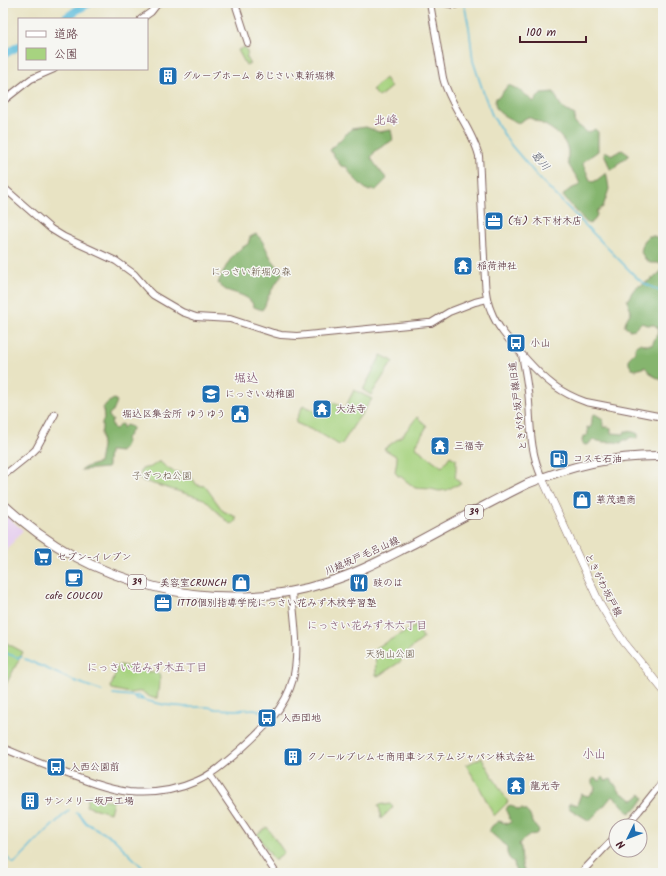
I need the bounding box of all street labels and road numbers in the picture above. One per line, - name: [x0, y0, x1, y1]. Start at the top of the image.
- street label: ときがわ坂戸線旧道: [505, 360, 531, 452]
- road number: 39: [465, 505, 483, 519]
- street label: 川越坂戸毛呂山線: [322, 532, 402, 580]
- street label: ときがわ坂戸線: [580, 550, 626, 620]
- road number: 39: [128, 575, 146, 589]

